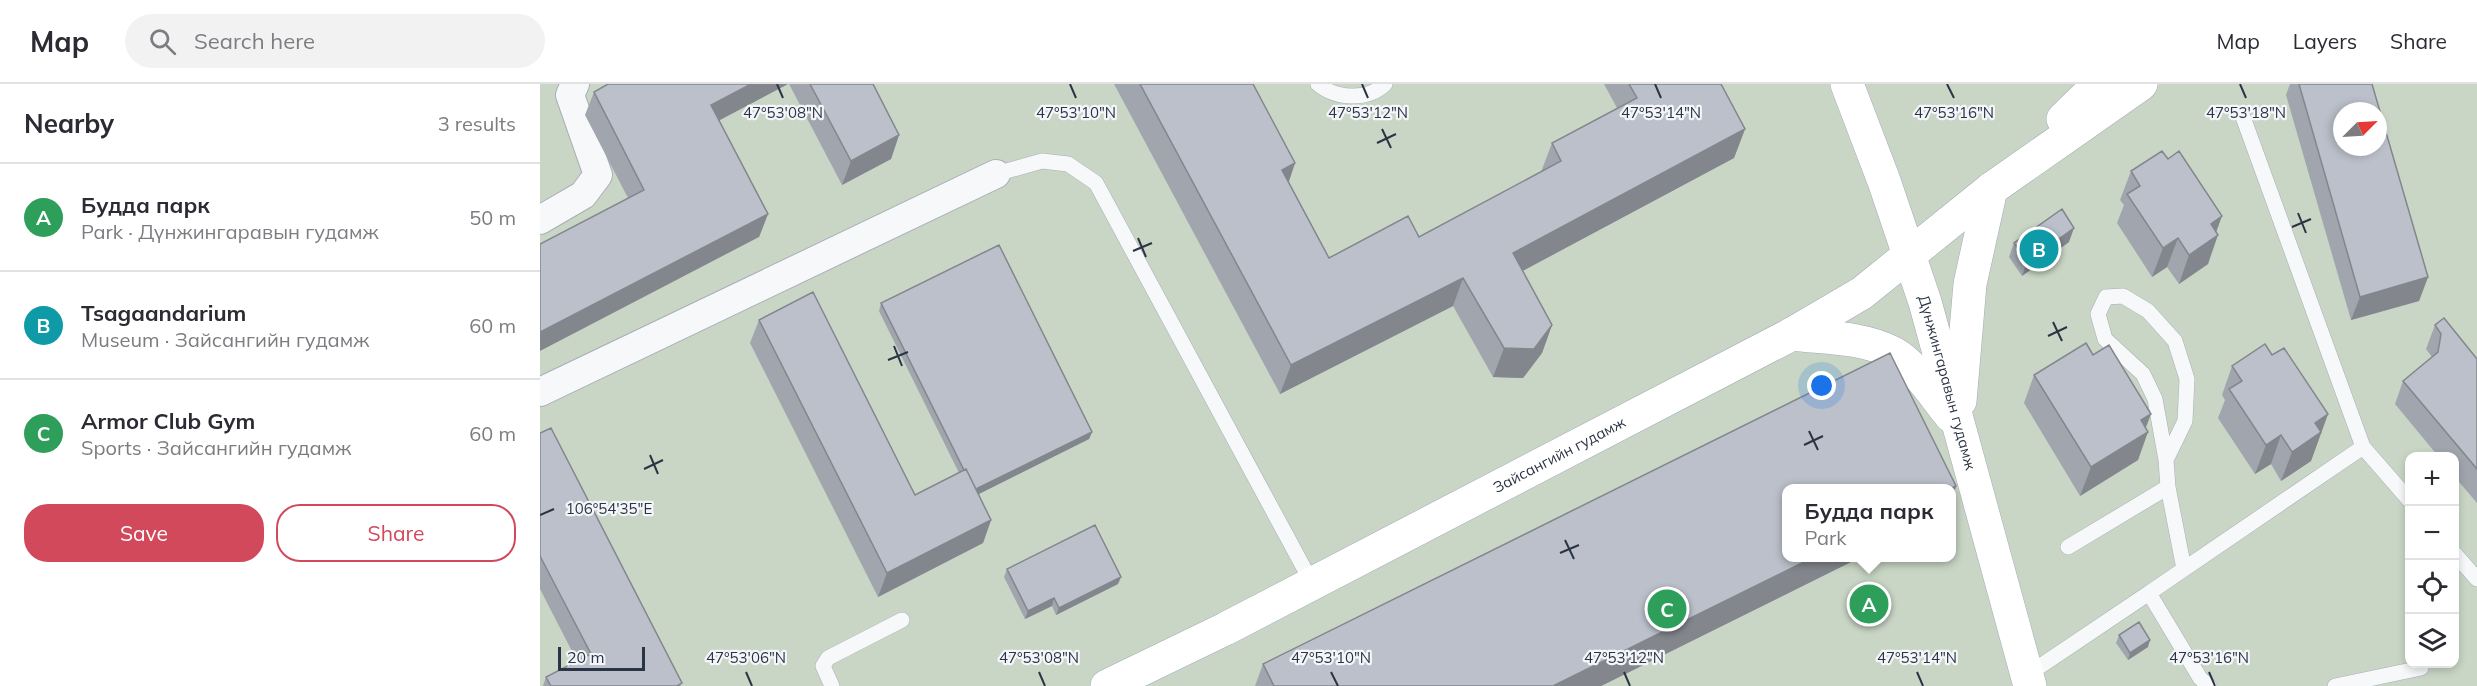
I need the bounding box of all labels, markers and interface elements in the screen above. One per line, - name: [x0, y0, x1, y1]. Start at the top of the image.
- search box: [125, 14, 545, 68]
- text: Map: [30, 24, 89, 59]
- icon: search: [146, 25, 179, 58]
- text: Search here: [194, 27, 315, 55]
- text: Map: [2217, 28, 2260, 54]
- text: Layers: [2293, 28, 2357, 54]
- text: Share: [2390, 28, 2447, 54]
- north arrow: [2333, 102, 2387, 156]
- text: 47°53'08"N: [743, 103, 823, 122]
- text: 47°53'10"N: [1036, 103, 1116, 122]
- text: 47°53'12"N: [1328, 103, 1408, 122]
- text: 47°53'14"N: [1621, 103, 1701, 122]
- text: 47°53'16"N: [1914, 103, 1994, 122]
- text: 47°53'18"N: [2206, 103, 2286, 122]
- text: Nearby: [24, 107, 114, 140]
- text: 3 results: [438, 111, 516, 136]
- text: Будда парк: [81, 191, 210, 219]
- text: A: [36, 205, 51, 230]
- text: 50 m: [469, 205, 516, 230]
- text: Park · Дүнжингаравын гудамж: [81, 219, 379, 244]
- pin: B: [2020, 226, 2058, 272]
- street label: Дүнжингаравын гудамж: [1914, 292, 1981, 473]
- text: Tsagaandarium: [81, 299, 246, 327]
- text: B: [37, 313, 50, 338]
- text: 60 m: [469, 313, 516, 338]
- text: Museum · Зайсангийн гудамж: [81, 327, 369, 352]
- your location: [1807, 371, 1836, 400]
- text: Armor Club Gym: [81, 407, 255, 435]
- street label: Зайсангийн гудамж: [1490, 412, 1629, 497]
- text: C: [37, 421, 50, 446]
- text: 60 m: [469, 421, 516, 446]
- text: Sports · Зайсангийн гудамж: [81, 435, 351, 460]
- map controls: [2405, 452, 2459, 668]
- button: +: [2405, 452, 2459, 506]
- popup: [1782, 484, 1956, 562]
- text: Будда парк: [1805, 497, 1933, 525]
- text: 106°54'35"E: [566, 499, 652, 518]
- button: Save: [24, 504, 264, 562]
- button: Share: [276, 504, 516, 562]
- button: −: [2405, 506, 2459, 560]
- text: Park: [1805, 525, 1847, 550]
- button: locate: [2405, 560, 2459, 614]
- pin: A: [1850, 582, 1888, 626]
- pin: C: [1648, 586, 1686, 632]
- button: layers: [2405, 614, 2459, 668]
- scale bar: [558, 644, 645, 672]
- text: 20 m: [567, 647, 604, 667]
- text: 47°53'06"N: [706, 648, 786, 667]
- text: 47°53'08"N: [999, 648, 1079, 667]
- text: 47°53'10"N: [1291, 648, 1371, 667]
- text: 47°53'12"N: [1584, 648, 1664, 667]
- text: 47°53'14"N: [1877, 648, 1957, 667]
- text: 47°53'16"N: [2169, 648, 2249, 667]

